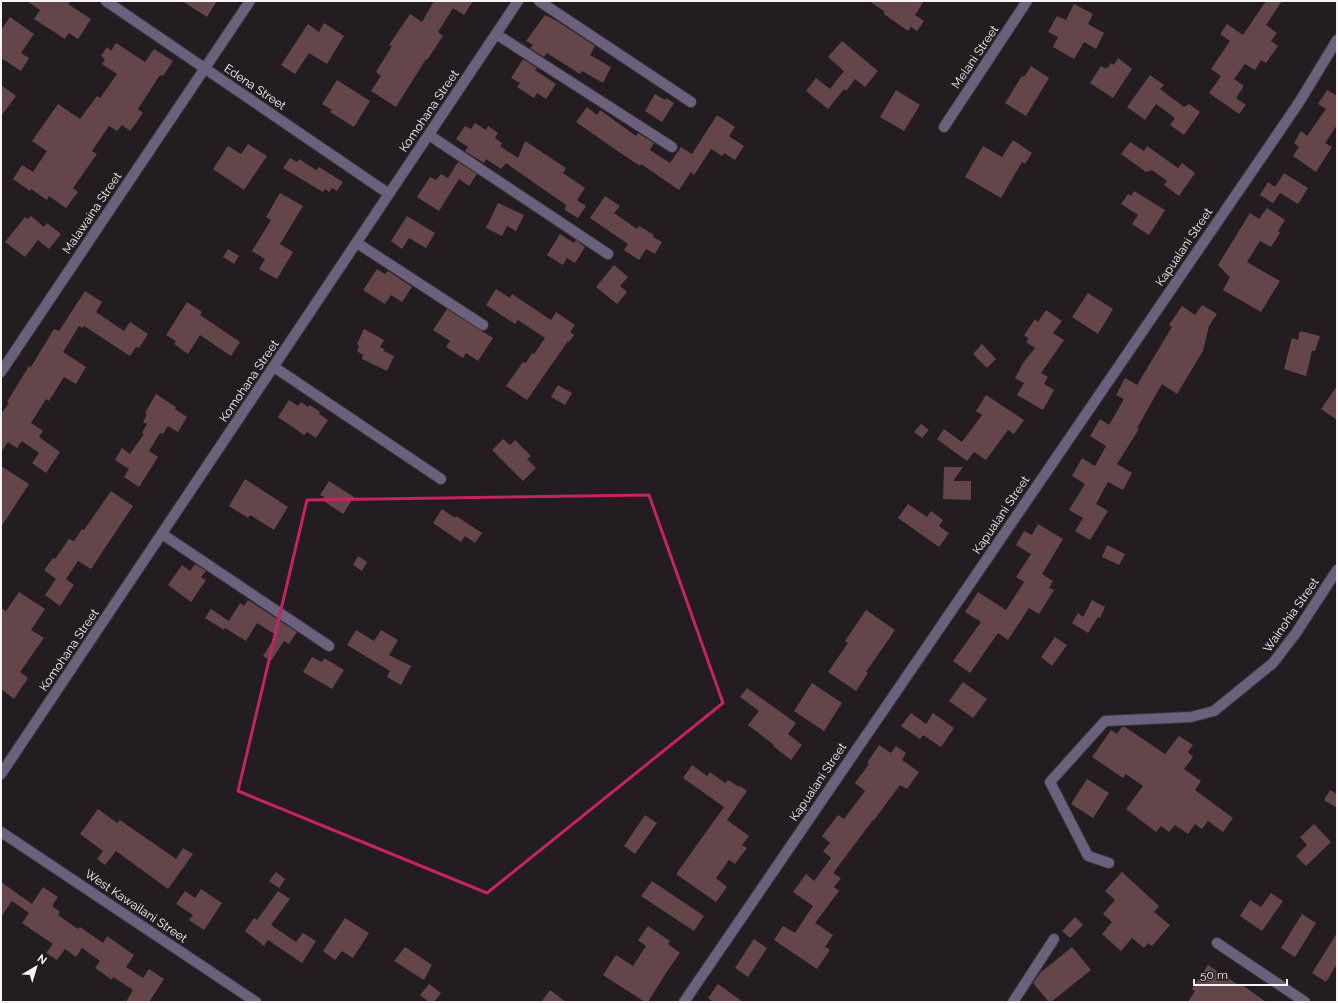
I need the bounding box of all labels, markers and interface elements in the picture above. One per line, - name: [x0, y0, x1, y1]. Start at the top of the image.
- street label: Melani Street: [949, 23, 1001, 91]
- street label: Edena Street: [221, 61, 289, 113]
- street label: Komohana Street: [396, 67, 462, 155]
- street label: Malawaina Street: [60, 170, 124, 256]
- street label: Kapualani Street: [1153, 205, 1215, 289]
- street label: Komohana Street: [216, 337, 282, 425]
- street label: Kapualani Street: [970, 473, 1032, 557]
- street label: Wainohia Street: [1260, 575, 1322, 655]
- street label: Komohana Street: [36, 606, 102, 694]
- street label: Kapualani Street: [787, 740, 849, 824]
- street label: West Kawailani Street: [82, 867, 190, 945]
- north arrow: [16, 947, 56, 987]
- text: N: [35, 952, 49, 967]
- scale bar: [1194, 961, 1287, 987]
- text: 50 m: [1200, 968, 1228, 982]

